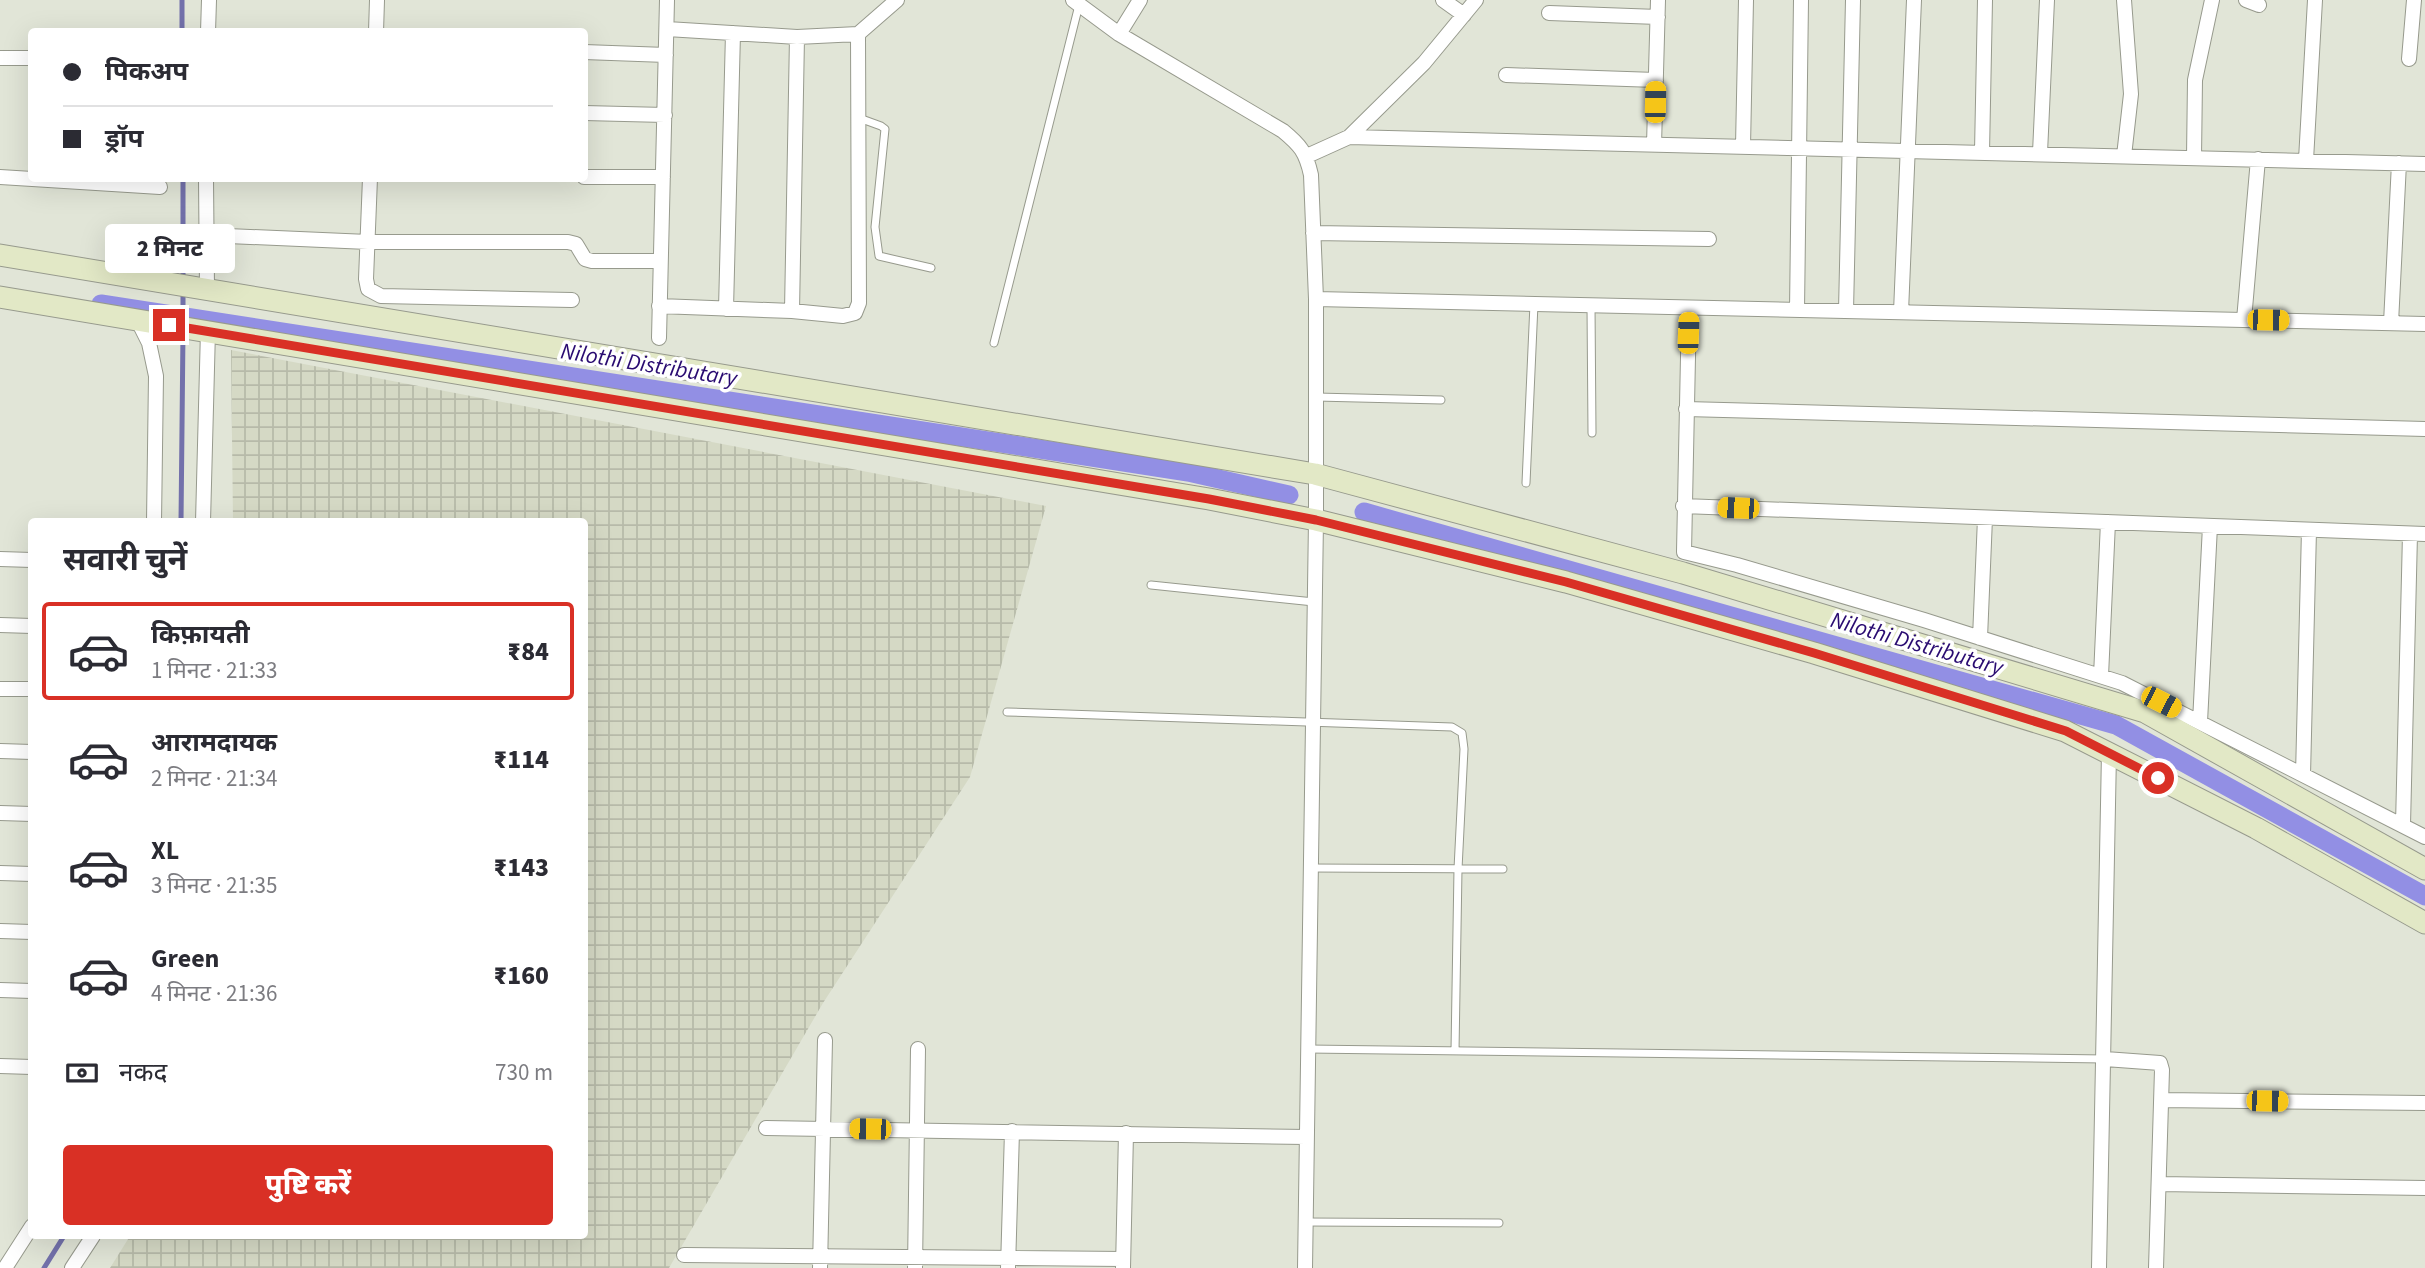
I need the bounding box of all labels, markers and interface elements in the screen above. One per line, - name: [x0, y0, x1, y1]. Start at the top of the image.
- text: पिकअप: [105, 53, 188, 90]
- car: [1645, 81, 1666, 123]
- text: ड्रॉप: [105, 120, 143, 157]
- callout: 2 मिनट: [104, 224, 234, 272]
- text: 2 मिनट: [137, 232, 203, 265]
- route end: [153, 309, 185, 341]
- car: [2247, 309, 2290, 331]
- car: [1677, 312, 1700, 354]
- water label: Nilothi Distributary: [558, 334, 741, 395]
- car: [1717, 497, 1760, 519]
- text: सवारी चुनें: [63, 537, 187, 583]
- water label: Nilothi Distributary: [1827, 603, 2009, 684]
- text: किफ़ायती: [151, 616, 250, 653]
- icon: car: [67, 620, 130, 683]
- text: ₹84: [507, 633, 549, 670]
- text: 1 मिनट · 21:33: [151, 654, 277, 687]
- car: [2138, 683, 2185, 721]
- text: आरामदायक: [151, 724, 277, 761]
- icon: car: [67, 728, 130, 791]
- text: ₹114: [493, 741, 549, 778]
- text: 2 मिनट · 21:34: [151, 762, 277, 795]
- route start: [2142, 762, 2174, 794]
- text: XL: [151, 832, 179, 869]
- icon: car: [67, 836, 130, 899]
- text: ₹143: [493, 849, 549, 886]
- text: 3 मिनट · 21:35: [151, 869, 277, 902]
- text: Green: [151, 940, 219, 977]
- icon: car: [67, 944, 130, 1007]
- text: ₹160: [493, 957, 549, 994]
- text: 4 मिनट · 21:36: [151, 977, 277, 1010]
- icon: cash: [63, 1054, 101, 1092]
- text: नकद: [119, 1054, 167, 1091]
- text: 730 m: [495, 1056, 553, 1089]
- car: [2246, 1090, 2289, 1112]
- car: [849, 1118, 892, 1140]
- button: पुष्टि करें: [63, 1145, 553, 1225]

